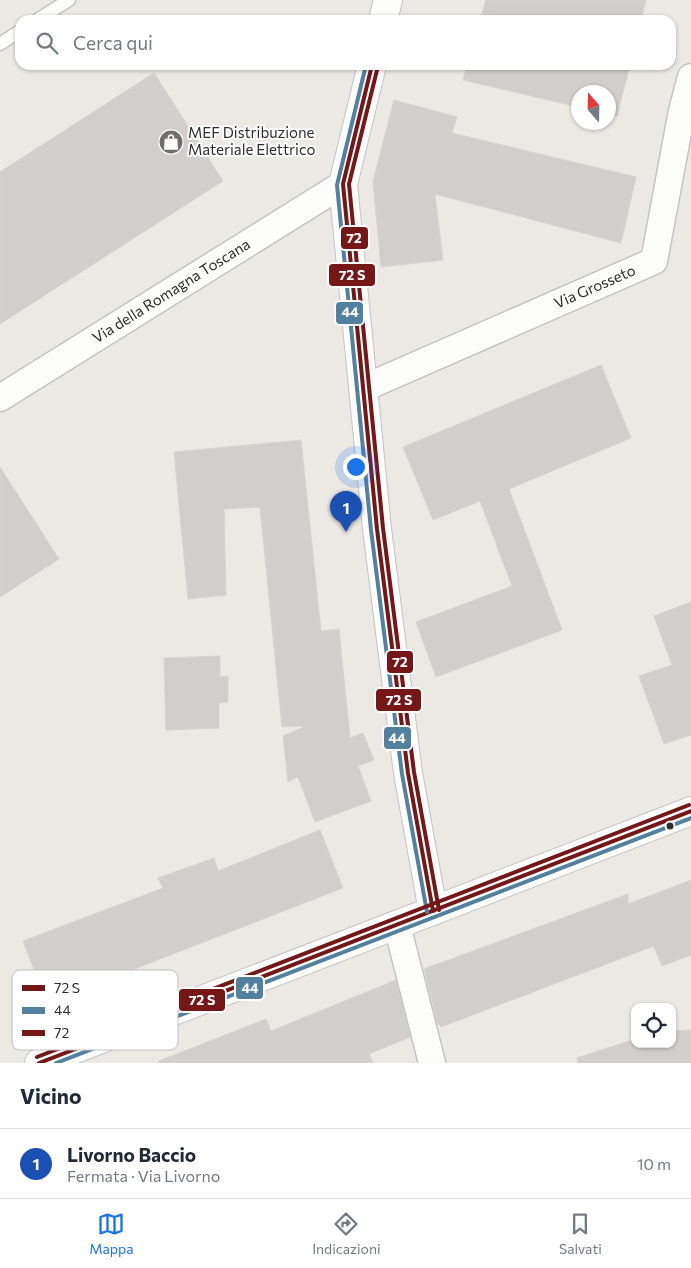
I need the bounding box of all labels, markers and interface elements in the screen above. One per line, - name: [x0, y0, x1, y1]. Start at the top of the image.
- search box: [15, 15, 676, 70]
- icon: search: [33, 29, 61, 57]
- text: Cerca qui: [73, 31, 153, 54]
- north arrow: [571, 85, 616, 130]
- place label: MEF Distribuzione Materiale Elettrico: [188, 123, 315, 158]
- shop icon: MEF Distribuzione Materiale Elettrico: [158, 129, 184, 155]
- line badge: 72: [340, 226, 369, 250]
- text: 72: [346, 229, 362, 246]
- street label: Via della Romagna Toscana: [89, 234, 253, 346]
- street label: Via Grosseto: [551, 260, 638, 312]
- line badge: 72 S: [328, 263, 376, 287]
- text: 72 S: [339, 266, 365, 283]
- line badge: 44: [335, 301, 364, 325]
- text: 44: [341, 303, 359, 320]
- your location: [343, 454, 369, 480]
- pin: 1: [330, 491, 362, 532]
- line badge: 72: [386, 650, 414, 674]
- text: 72: [392, 653, 408, 670]
- line badge: 72 S: [375, 688, 422, 712]
- text: 72 S: [386, 691, 412, 708]
- line badge: 44: [383, 726, 412, 750]
- text: 44: [388, 729, 406, 746]
- unlabelled marker: [665, 821, 675, 831]
- legend: [12, 970, 178, 1050]
- line badge: 44: [235, 976, 264, 1000]
- text: 72 S: [54, 979, 80, 996]
- text: 44: [241, 979, 259, 996]
- line badge: 72 S: [178, 988, 226, 1012]
- text: 72 S: [189, 991, 215, 1008]
- text: 44: [54, 1001, 71, 1018]
- map controls: [631, 1003, 676, 1048]
- button: locate: [631, 1003, 676, 1048]
- text: 72: [54, 1024, 69, 1041]
- text: Vicino: [20, 1083, 81, 1108]
- text: Livorno Baccio: [67, 1143, 196, 1166]
- text: 1: [32, 1154, 40, 1173]
- text: 10 m: [637, 1154, 671, 1173]
- text: Fermata · Via Livorno: [67, 1166, 220, 1185]
- tab: Mappa: [89, 1210, 134, 1257]
- tab: Indicazioni: [312, 1210, 381, 1257]
- tab: Salvati: [559, 1210, 602, 1257]

